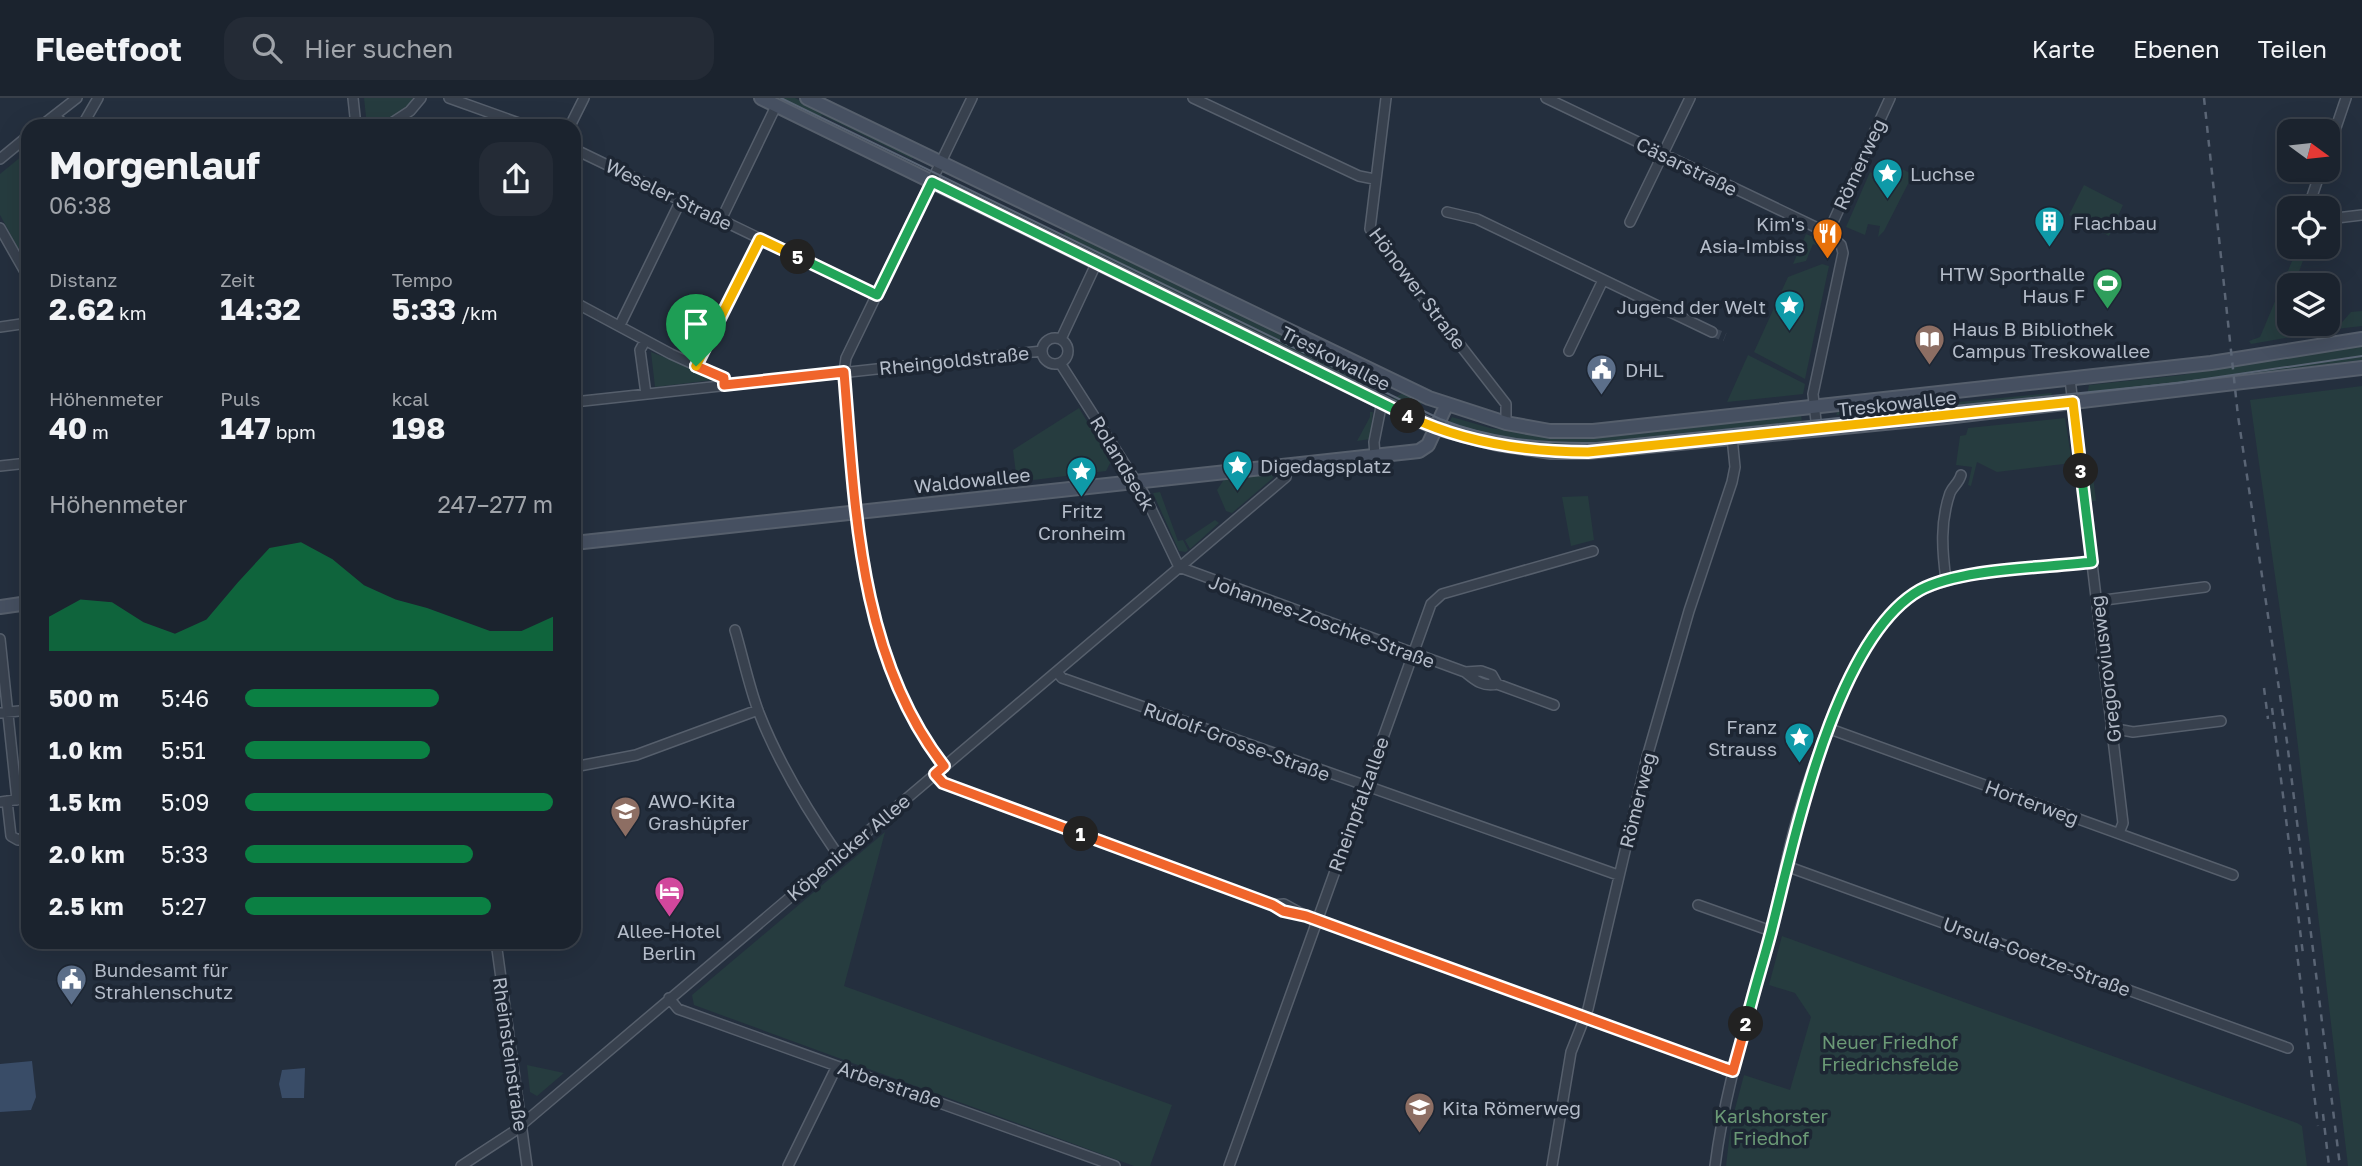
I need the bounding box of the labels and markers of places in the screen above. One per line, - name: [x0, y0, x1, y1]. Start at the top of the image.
- place icon: Luchse: [1870, 156, 1904, 200]
- place label: Luchse: [1910, 162, 1975, 185]
- building icon: Flachbau: [2033, 205, 2067, 249]
- place label: Flachbau: [2073, 211, 2157, 234]
- place label: Kim's Asia-Imbiss: [1700, 212, 1805, 257]
- restaurant icon: Kim's Asia-Imbiss: [1811, 217, 1845, 261]
- pin: 5: [780, 240, 816, 274]
- place label: HTW Sporthalle Haus F: [1939, 262, 2085, 307]
- sports icon: HTW Sporthalle Haus F: [2091, 267, 2125, 311]
- place icon: Jugend der Welt: [1772, 289, 1806, 333]
- pin: [666, 294, 726, 366]
- place label: Jugend der Welt: [1616, 295, 1766, 318]
- place label: Haus B Bibliothek Campus Treskowallee: [1952, 317, 2150, 362]
- library icon: Haus B Bibliothek Campus Treskowallee: [1912, 322, 1946, 366]
- public building icon: DHL: [1585, 352, 1619, 396]
- place label: DHL: [1625, 358, 1664, 381]
- pin: 4: [1390, 398, 1426, 434]
- place icon: Digedagsplatz: [1220, 448, 1254, 492]
- place icon: Fritz Cronheim: [1065, 454, 1099, 498]
- place label: Digedagsplatz: [1260, 454, 1391, 477]
- pin: 3: [2064, 454, 2098, 488]
- place label: Fritz Cronheim: [1038, 499, 1126, 544]
- place label: Franz Strauss: [1708, 715, 1777, 760]
- place icon: Franz Strauss: [1783, 720, 1817, 764]
- place label: AWO-Kita Grashüpfer: [648, 789, 750, 834]
- school or university icon: AWO-Kita Grashüpfer: [608, 794, 642, 838]
- pin: 1: [1064, 816, 1098, 852]
- hotel icon: Allee-Hotel Berlin: [652, 874, 686, 918]
- place label: Allee-Hotel Berlin: [617, 919, 721, 964]
- place label: Bundesamt für Strahlenschutz: [94, 958, 233, 1003]
- public building icon: Bundesamt für Strahlenschutz: [54, 963, 88, 1007]
- pin: 2: [1728, 1006, 1764, 1042]
- school or university icon: Kita Römerweg: [1402, 1090, 1436, 1134]
- place label: Kita Römerweg: [1442, 1096, 1581, 1119]

